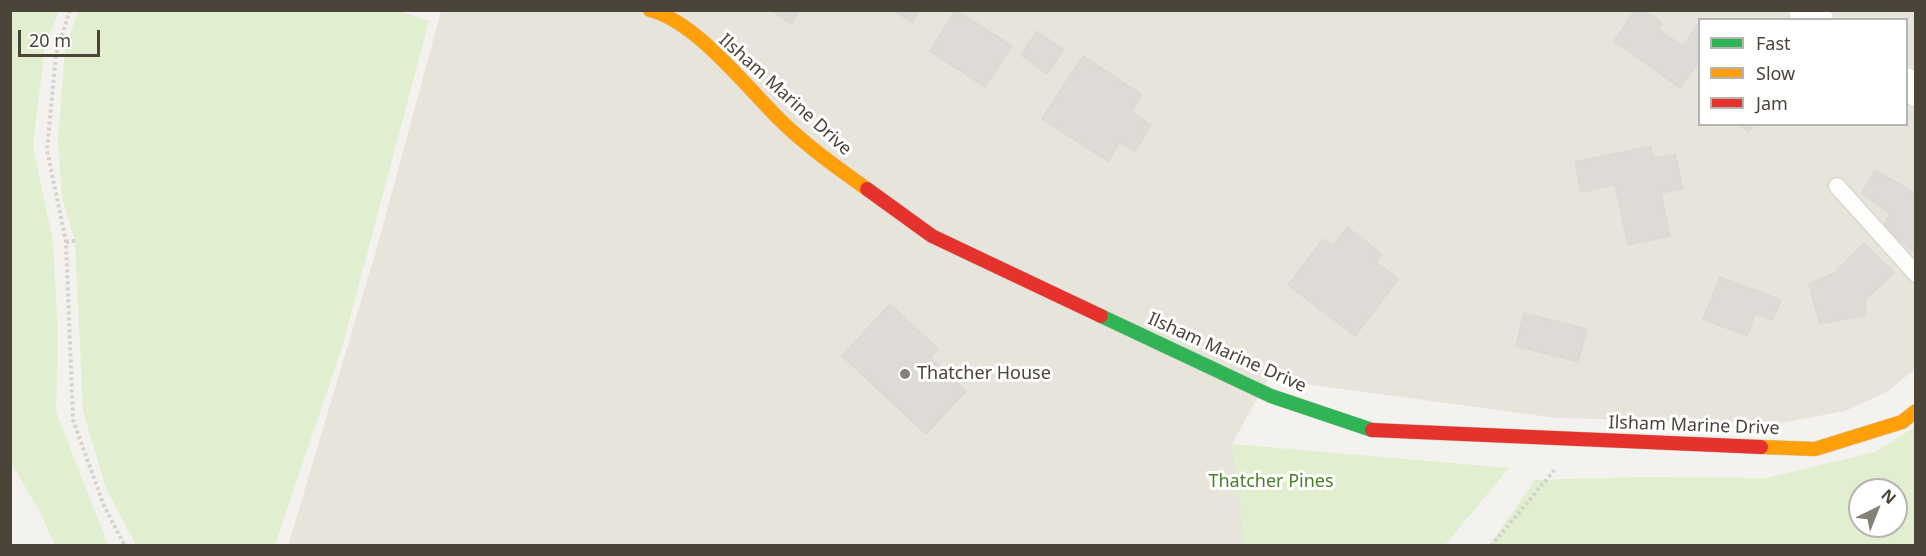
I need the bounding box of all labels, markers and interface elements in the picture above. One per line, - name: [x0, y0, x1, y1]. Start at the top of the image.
- scale bar: [21, 18, 104, 56]
- legend: [1698, 18, 1908, 126]
- text: 20 m: [29, 28, 71, 52]
- street label: Ilsham Marine Drive: [714, 30, 856, 160]
- text: Fast: [1756, 31, 1791, 55]
- text: Slow: [1756, 61, 1795, 85]
- text: Jam: [1756, 91, 1788, 115]
- street label: Ilsham Marine Drive: [1144, 308, 1310, 398]
- place label: Thatcher House: [917, 363, 1051, 385]
- marker: Thatcher House: [898, 367, 912, 381]
- street label: Ilsham Marine Drive: [1608, 412, 1780, 440]
- park label: Thatcher Pines: [1208, 471, 1334, 493]
- north arrow: [1848, 478, 1908, 538]
- text: N: [1877, 484, 1901, 509]

